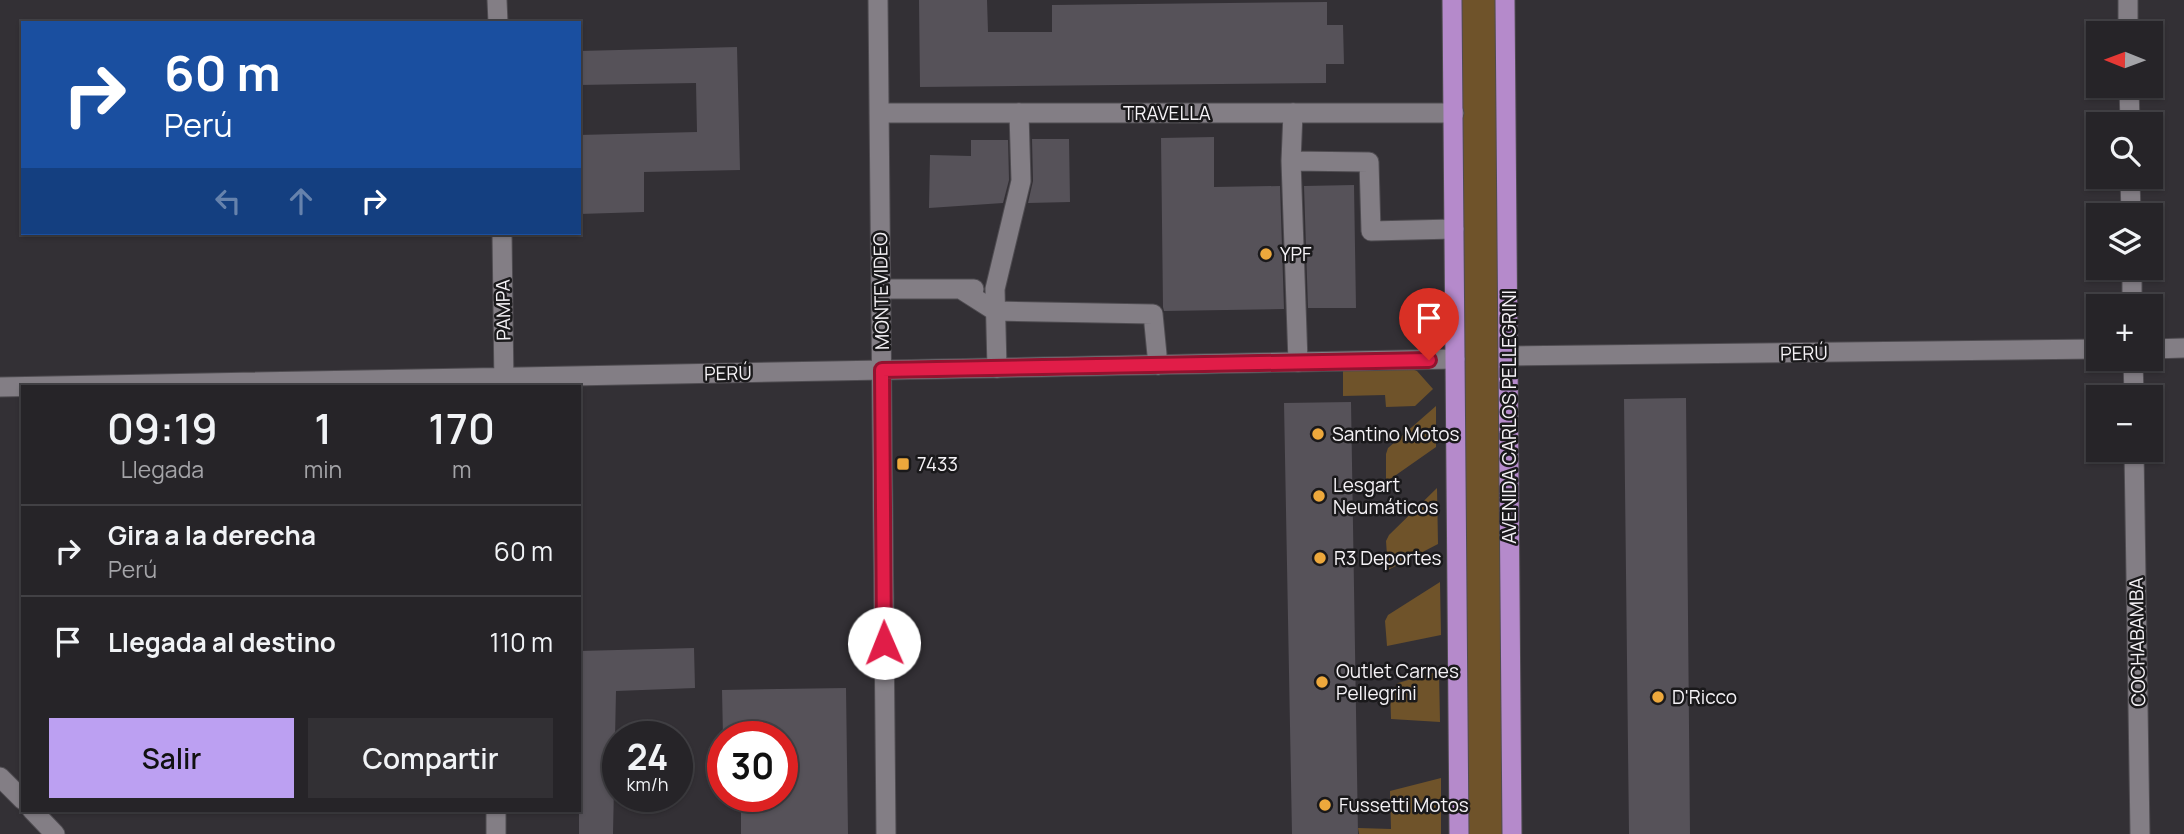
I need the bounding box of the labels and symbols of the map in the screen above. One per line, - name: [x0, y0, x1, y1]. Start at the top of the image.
- north arrow: [2086, 21, 2163, 98]
- street label: TRAVELLA: [1123, 100, 1211, 126]
- street label: MONTEVIDEO: [867, 232, 895, 350]
- place label: YPF: [1280, 241, 1312, 267]
- marker: YPF: [1258, 246, 1274, 262]
- street label: PAMPA: [489, 279, 517, 341]
- pin: [1399, 288, 1459, 360]
- street label: AVENIDA CARLOS PELLEGRINI: [1496, 290, 1522, 544]
- street label: PERÚ: [1780, 340, 1828, 366]
- street label: PERÚ: [704, 360, 752, 386]
- place label: Santino Motos: [1332, 421, 1459, 447]
- marker: Santino Motos: [1310, 426, 1326, 442]
- place label: 7433: [917, 451, 958, 477]
- marker: 7433: [895, 456, 911, 472]
- place label: Lesgart Neumáticos: [1333, 472, 1438, 520]
- marker: Lesgart Neumáticos: [1311, 488, 1327, 504]
- place label: R3 Deportes: [1334, 545, 1442, 571]
- marker: R3 Deportes: [1312, 550, 1328, 566]
- street label: COCHABAMBA: [2123, 577, 2151, 707]
- position arrow: [847, 606, 921, 680]
- place label: Outlet Carnes Pellegrini: [1336, 658, 1459, 706]
- marker: Outlet Carnes Pellegrini: [1314, 674, 1330, 690]
- place label: D'Ricco: [1672, 684, 1737, 710]
- marker: D'Ricco: [1650, 689, 1666, 705]
- speed limit sign: 30: [707, 721, 798, 812]
- place label: Fussetti Motos: [1339, 792, 1469, 818]
- marker: Fussetti Motos: [1317, 797, 1333, 813]

